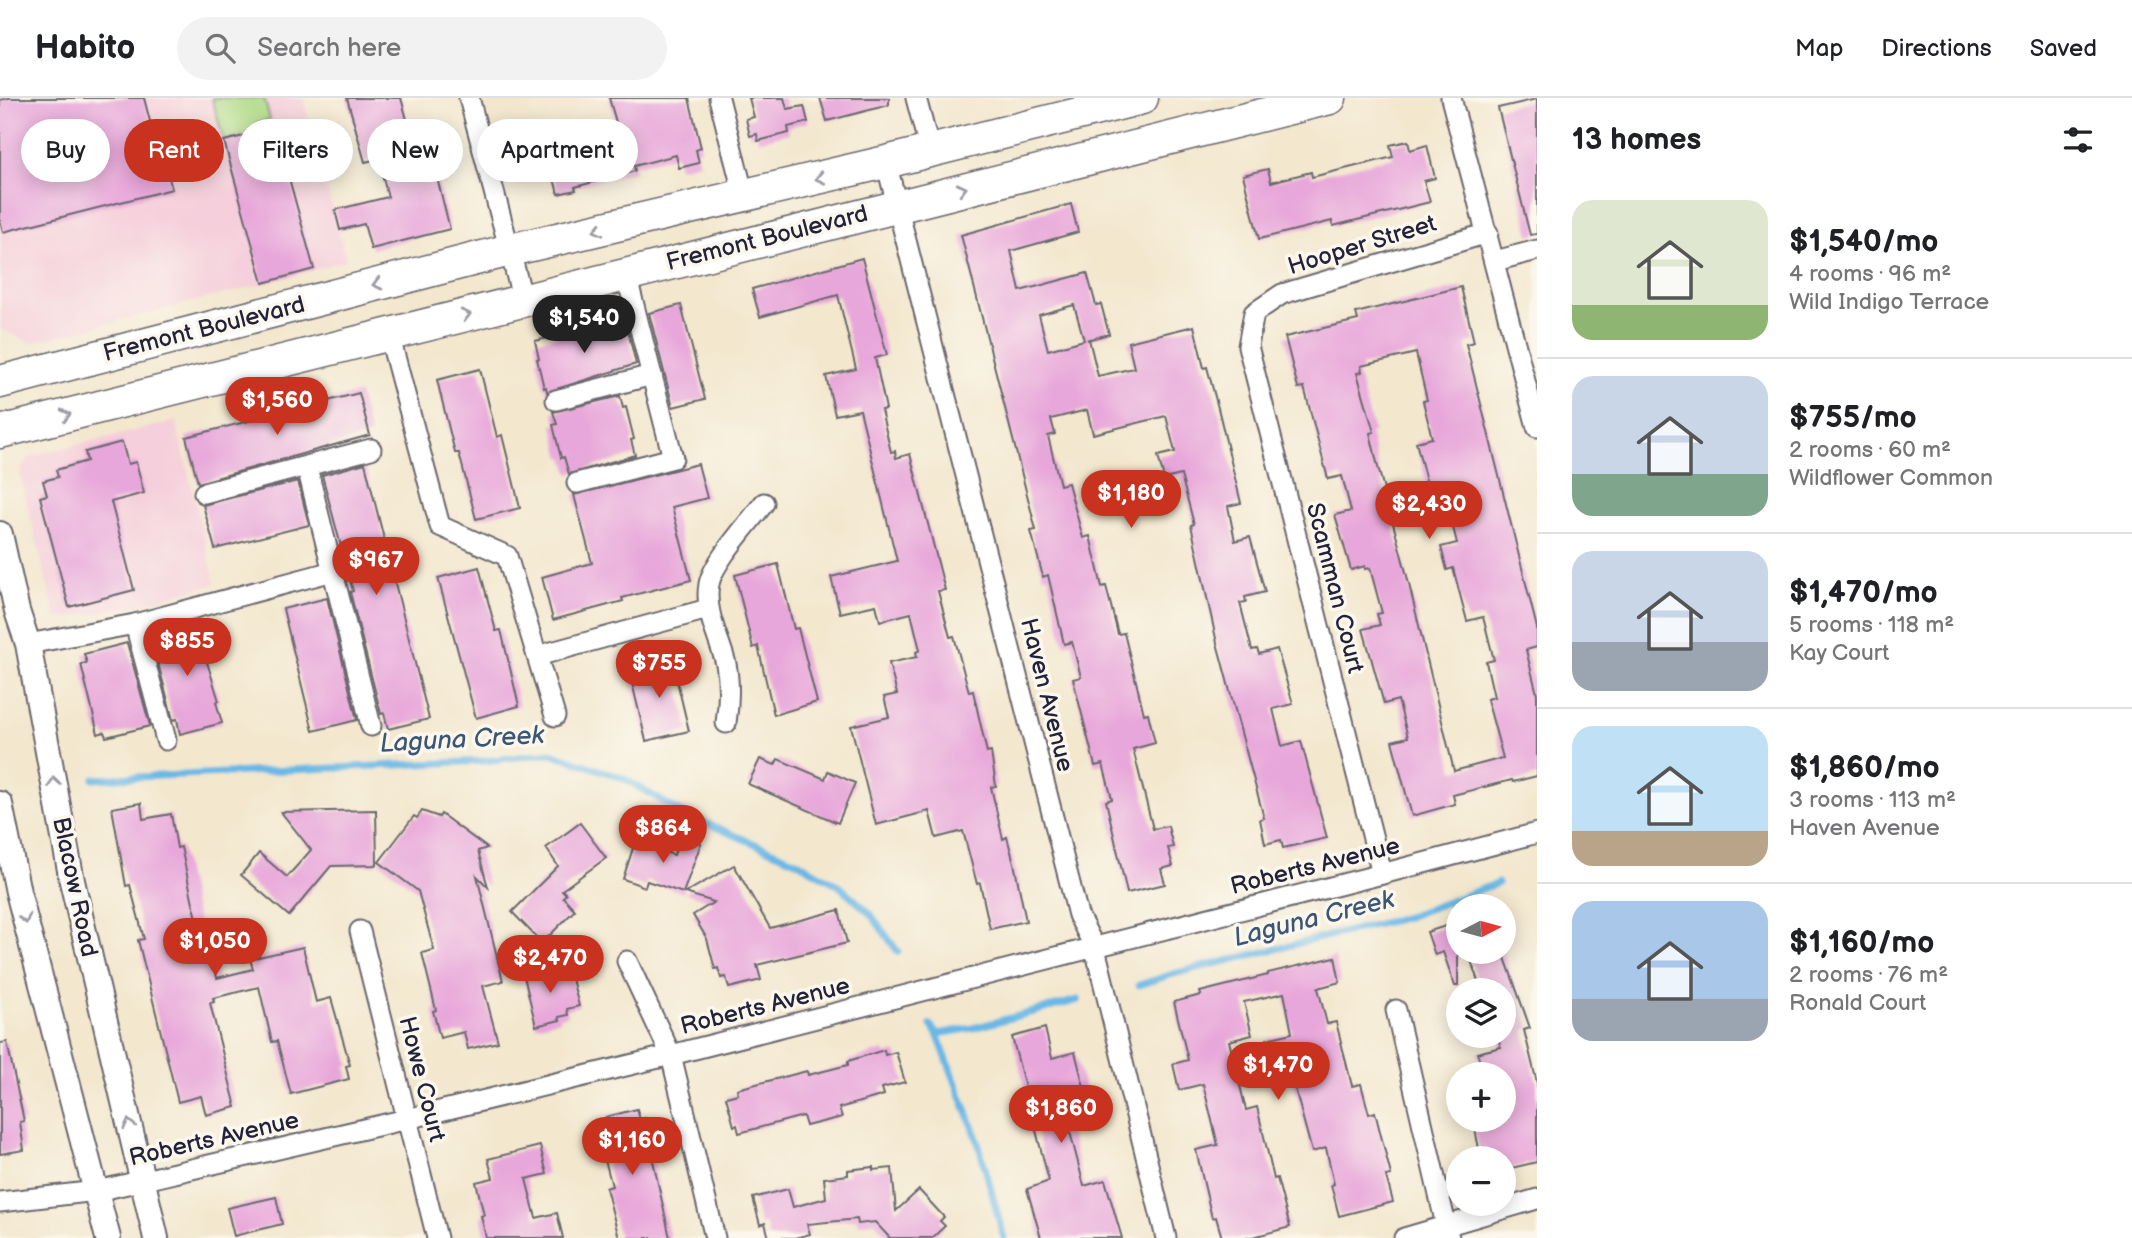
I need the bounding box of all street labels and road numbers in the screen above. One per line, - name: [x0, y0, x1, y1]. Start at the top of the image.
- street label: Fremont Boulevard: [663, 199, 871, 277]
- street label: Hooper Street: [1284, 209, 1440, 281]
- street label: Fremont Boulevard: [100, 290, 308, 368]
- street label: Scamman Court: [1300, 500, 1370, 677]
- street label: Haven Avenue: [1014, 615, 1080, 775]
- street label: Blacow Road: [46, 814, 104, 960]
- street label: Roberts Avenue: [1227, 831, 1403, 901]
- street label: Roberts Avenue: [677, 971, 853, 1041]
- street label: Howe Court: [392, 1013, 452, 1145]
- street label: Roberts Avenue: [126, 1105, 302, 1173]

